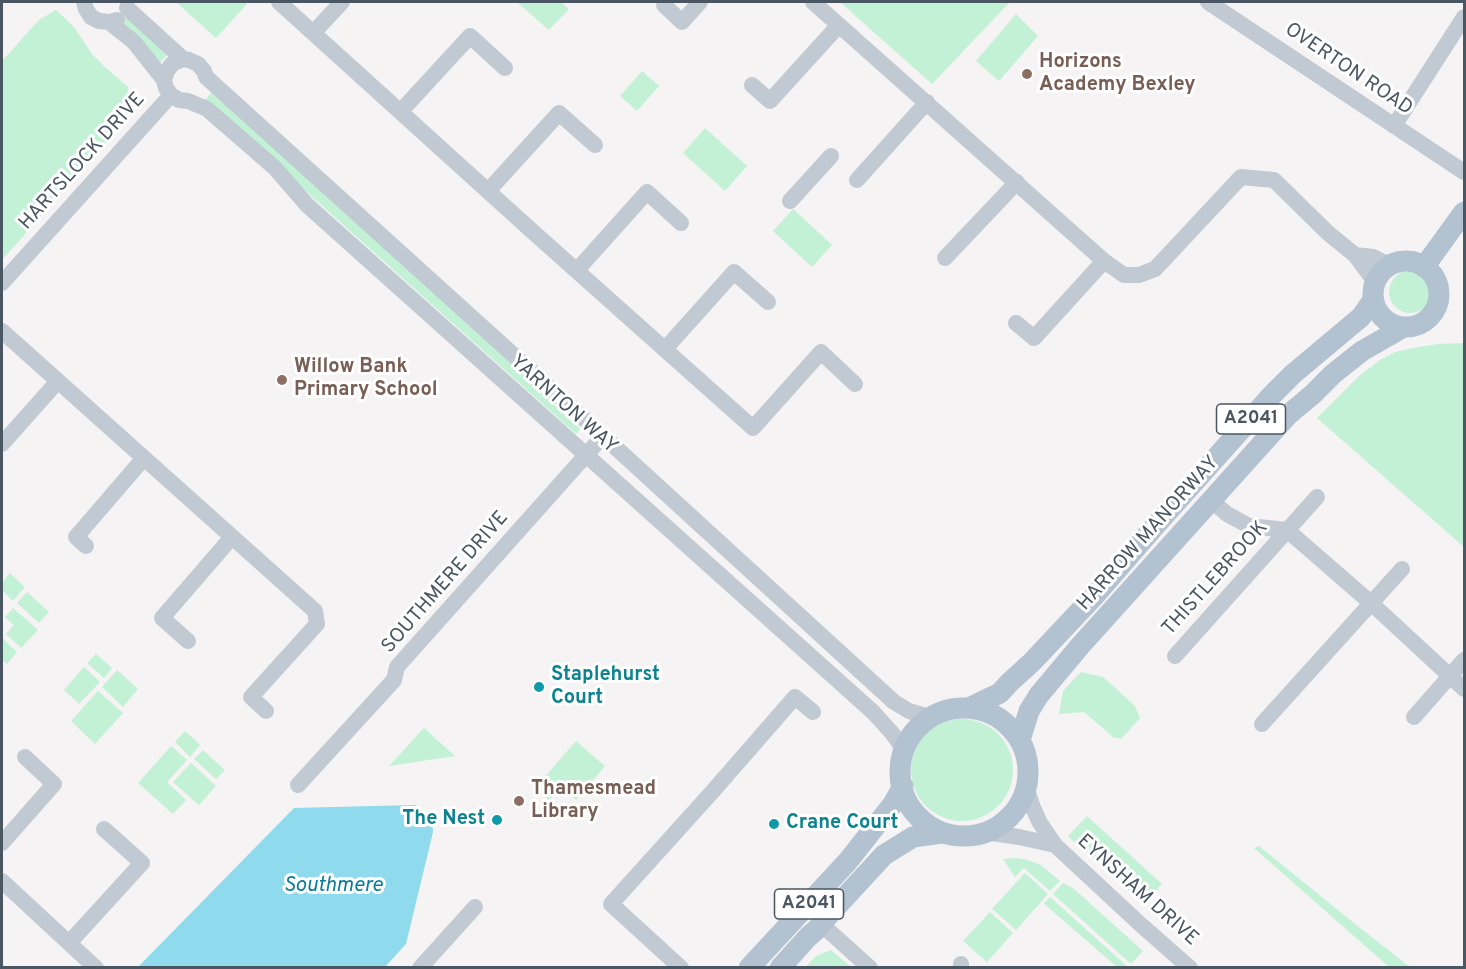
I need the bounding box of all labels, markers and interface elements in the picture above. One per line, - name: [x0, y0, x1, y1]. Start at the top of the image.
- street label: OVERTON ROAD: [1280, 18, 1416, 122]
- place label: Horizons Academy Bexley: [1039, 51, 1196, 98]
- marker: Horizons Academy Bexley: [1020, 67, 1034, 81]
- street label: HARTSLOCK DRIVE: [15, 88, 151, 236]
- street label: YARNTON WAY: [504, 351, 622, 459]
- place label: Willow Bank Primary School: [294, 356, 438, 403]
- marker: Willow Bank Primary School: [275, 373, 289, 387]
- road number: A2041: [1216, 404, 1286, 434]
- street label: HARROW MANORWAY: [1073, 452, 1225, 616]
- street label: SOUTHMERE DRIVE: [378, 507, 514, 659]
- street label: THISTLEBROOK: [1158, 517, 1274, 641]
- place label: Staplehurst Court: [551, 664, 660, 711]
- marker: Staplehurst Court: [532, 680, 546, 694]
- place label: Thamesmead Library: [531, 778, 656, 825]
- marker: Thamesmead Library: [512, 794, 526, 808]
- place label: The Nest: [402, 808, 485, 832]
- place label: Crane Court: [786, 812, 898, 836]
- marker: The Nest: [490, 813, 504, 827]
- marker: Crane Court: [767, 817, 781, 831]
- street label: EYNSHAM DRIVE: [1071, 830, 1203, 952]
- water label: Southmere: [283, 874, 383, 900]
- road number: A2041: [774, 889, 844, 919]

